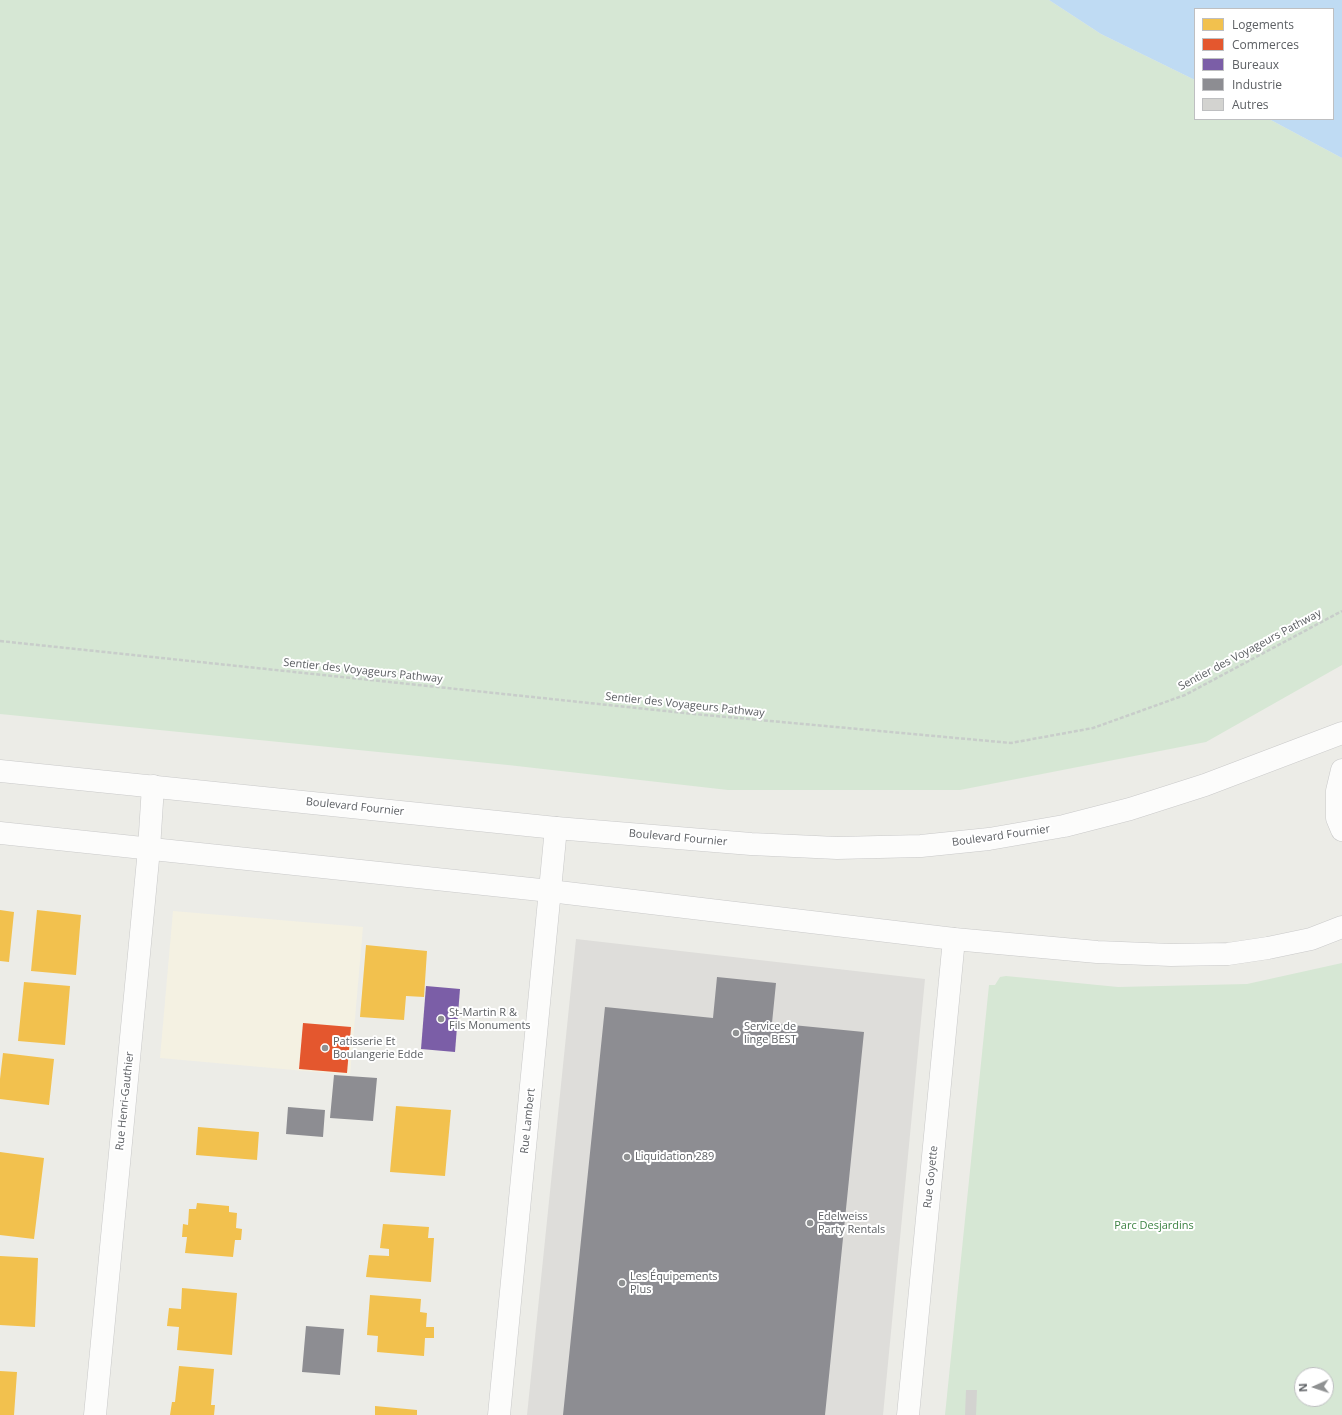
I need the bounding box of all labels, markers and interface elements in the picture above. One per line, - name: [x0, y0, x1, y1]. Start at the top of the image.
- legend: [1194, 8, 1334, 120]
- text: Logements: [1232, 16, 1294, 33]
- text: Commerces: [1232, 36, 1299, 53]
- text: Bureaux: [1232, 56, 1279, 73]
- text: Industrie: [1232, 76, 1282, 93]
- text: Autres: [1232, 96, 1269, 113]
- street label: Sentier des Voyageurs Pathway: [1176, 607, 1324, 693]
- street label: Sentier des Voyageurs Pathway: [283, 656, 443, 686]
- street label: Sentier des Voyageurs Pathway: [605, 690, 765, 720]
- street label: Boulevard Fournier: [305, 795, 405, 819]
- street label: Boulevard Fournier: [951, 823, 1051, 849]
- street label: Boulevard Fournier: [628, 827, 728, 849]
- place label: St-Martin R & Fils Monuments: [449, 1006, 531, 1032]
- marker: St-Martin R & Fils Monuments: [436, 1014, 446, 1024]
- place label: Service de linge BEST: [744, 1020, 797, 1046]
- marker: Service de linge BEST: [731, 1028, 741, 1038]
- place label: Patisserie Et Boulangerie Edde: [333, 1035, 423, 1061]
- marker: Patisserie Et Boulangerie Edde: [320, 1043, 330, 1053]
- street label: Rue Henri-Gauthier: [113, 1051, 137, 1151]
- street label: Rue Lambert: [518, 1088, 538, 1154]
- street label: Rue Goyette: [921, 1145, 941, 1209]
- place label: Liquidation 289: [635, 1150, 714, 1164]
- marker: Liquidation 289: [622, 1152, 632, 1162]
- place label: Edelweiss Party Rentals: [818, 1210, 885, 1236]
- marker: Edelweiss Party Rentals: [805, 1218, 815, 1228]
- park label: Parc Desjardins: [1114, 1219, 1194, 1233]
- place label: Les Équipements Plus: [630, 1270, 718, 1296]
- marker: Les Équipements Plus: [617, 1278, 627, 1288]
- north arrow: [1294, 1367, 1334, 1407]
- text: N: [1295, 1383, 1310, 1392]

